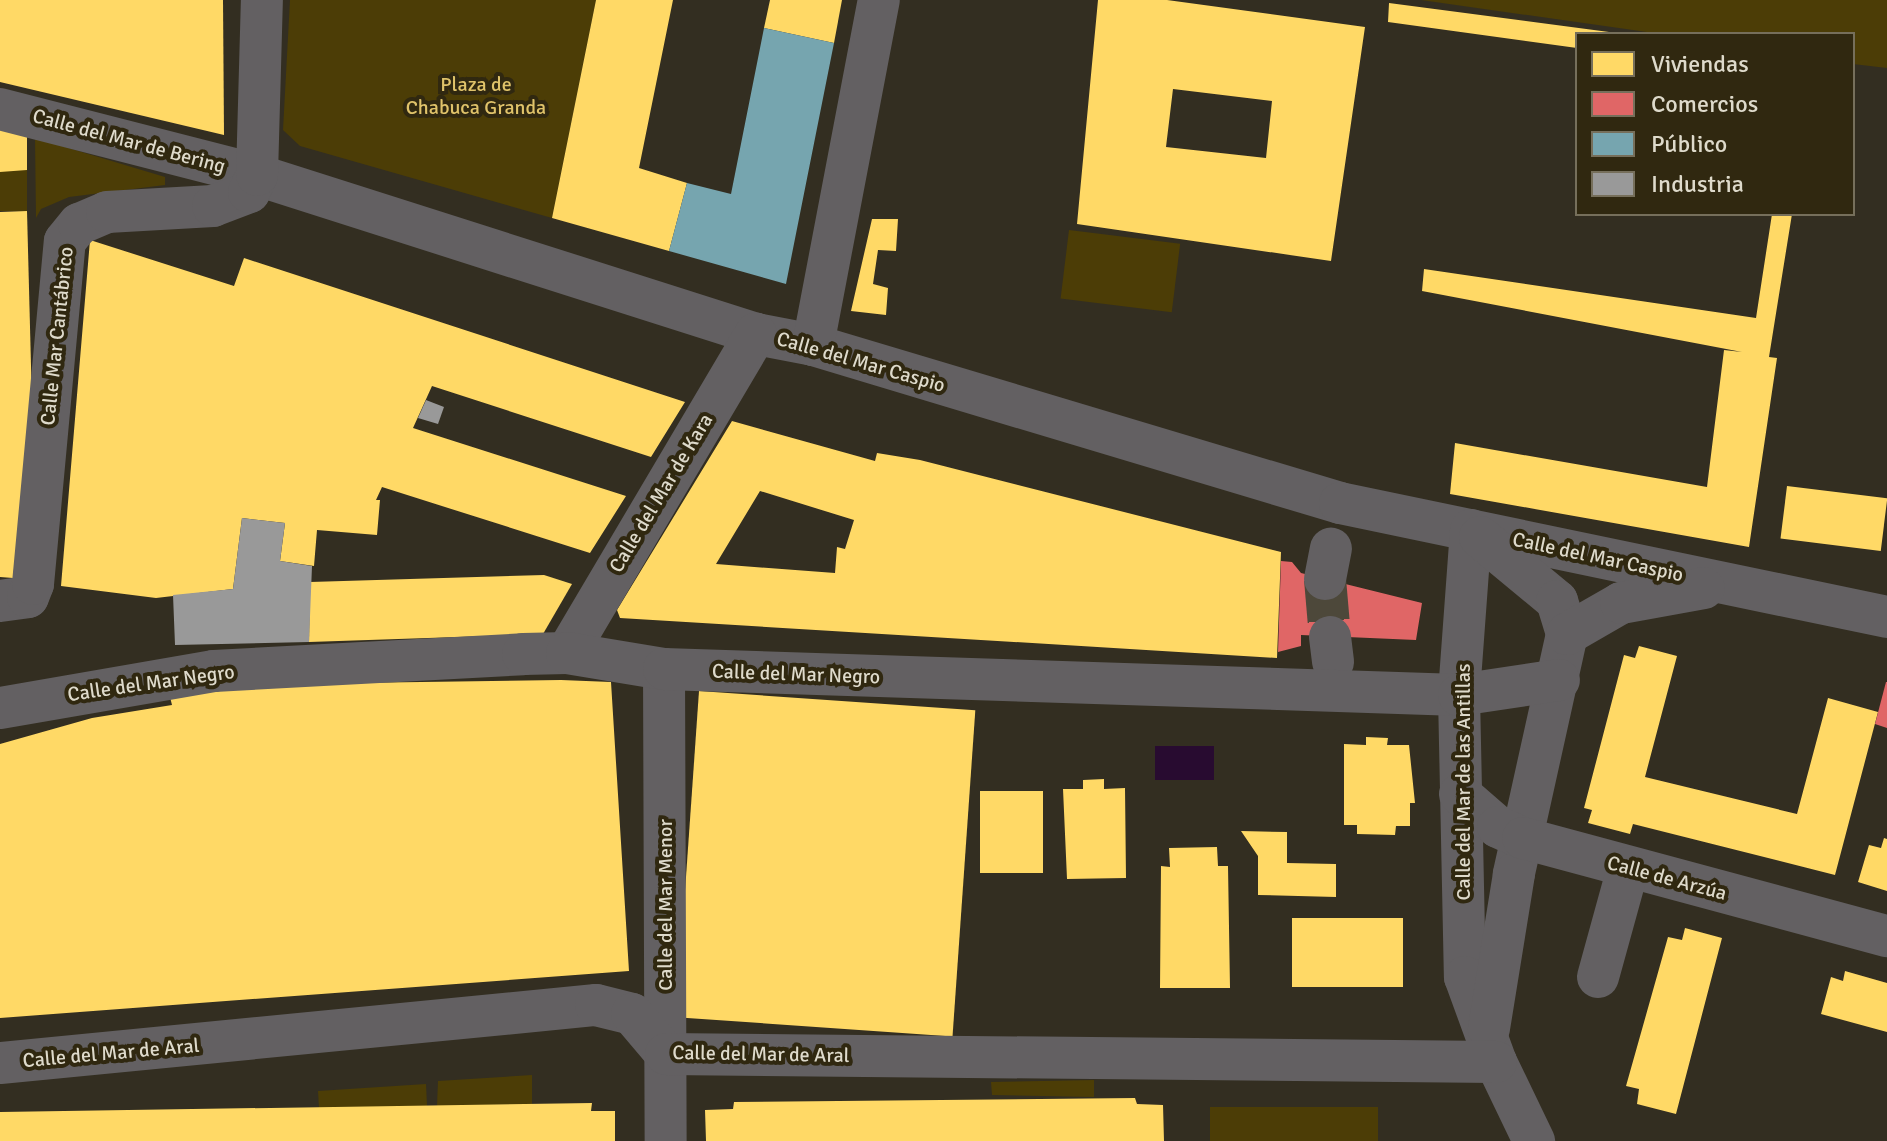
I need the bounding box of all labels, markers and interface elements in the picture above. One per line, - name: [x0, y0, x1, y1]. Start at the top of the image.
- legend: [1575, 32, 1855, 216]
- text: Viviendas: [1651, 49, 1749, 79]
- park label: Plaza de Chabuca Granda: [406, 73, 546, 120]
- text: Comercios: [1651, 89, 1758, 119]
- street label: Calle del Mar de Bering: [30, 104, 228, 178]
- text: Público: [1651, 129, 1727, 159]
- text: Industria: [1651, 169, 1744, 199]
- street label: Calle Mar Cantábrico: [36, 246, 78, 426]
- street label: Calle del Mar Caspio: [774, 326, 948, 398]
- street label: Calle del Mar de Kara: [604, 409, 718, 577]
- street label: Calle del Mar Caspio: [1510, 527, 1686, 587]
- street label: Calle del Mar Negro: [66, 659, 236, 707]
- street label: Calle del Mar Negro: [711, 659, 881, 689]
- street label: Calle del Mar de las Antillas: [1451, 663, 1475, 901]
- street label: Calle del Mar Menor: [653, 819, 677, 991]
- street label: Calle de Arzúa: [1605, 851, 1729, 905]
- street label: Calle del Mar de Aral: [22, 1033, 200, 1073]
- street label: Calle del Mar de Aral: [672, 1040, 850, 1068]

